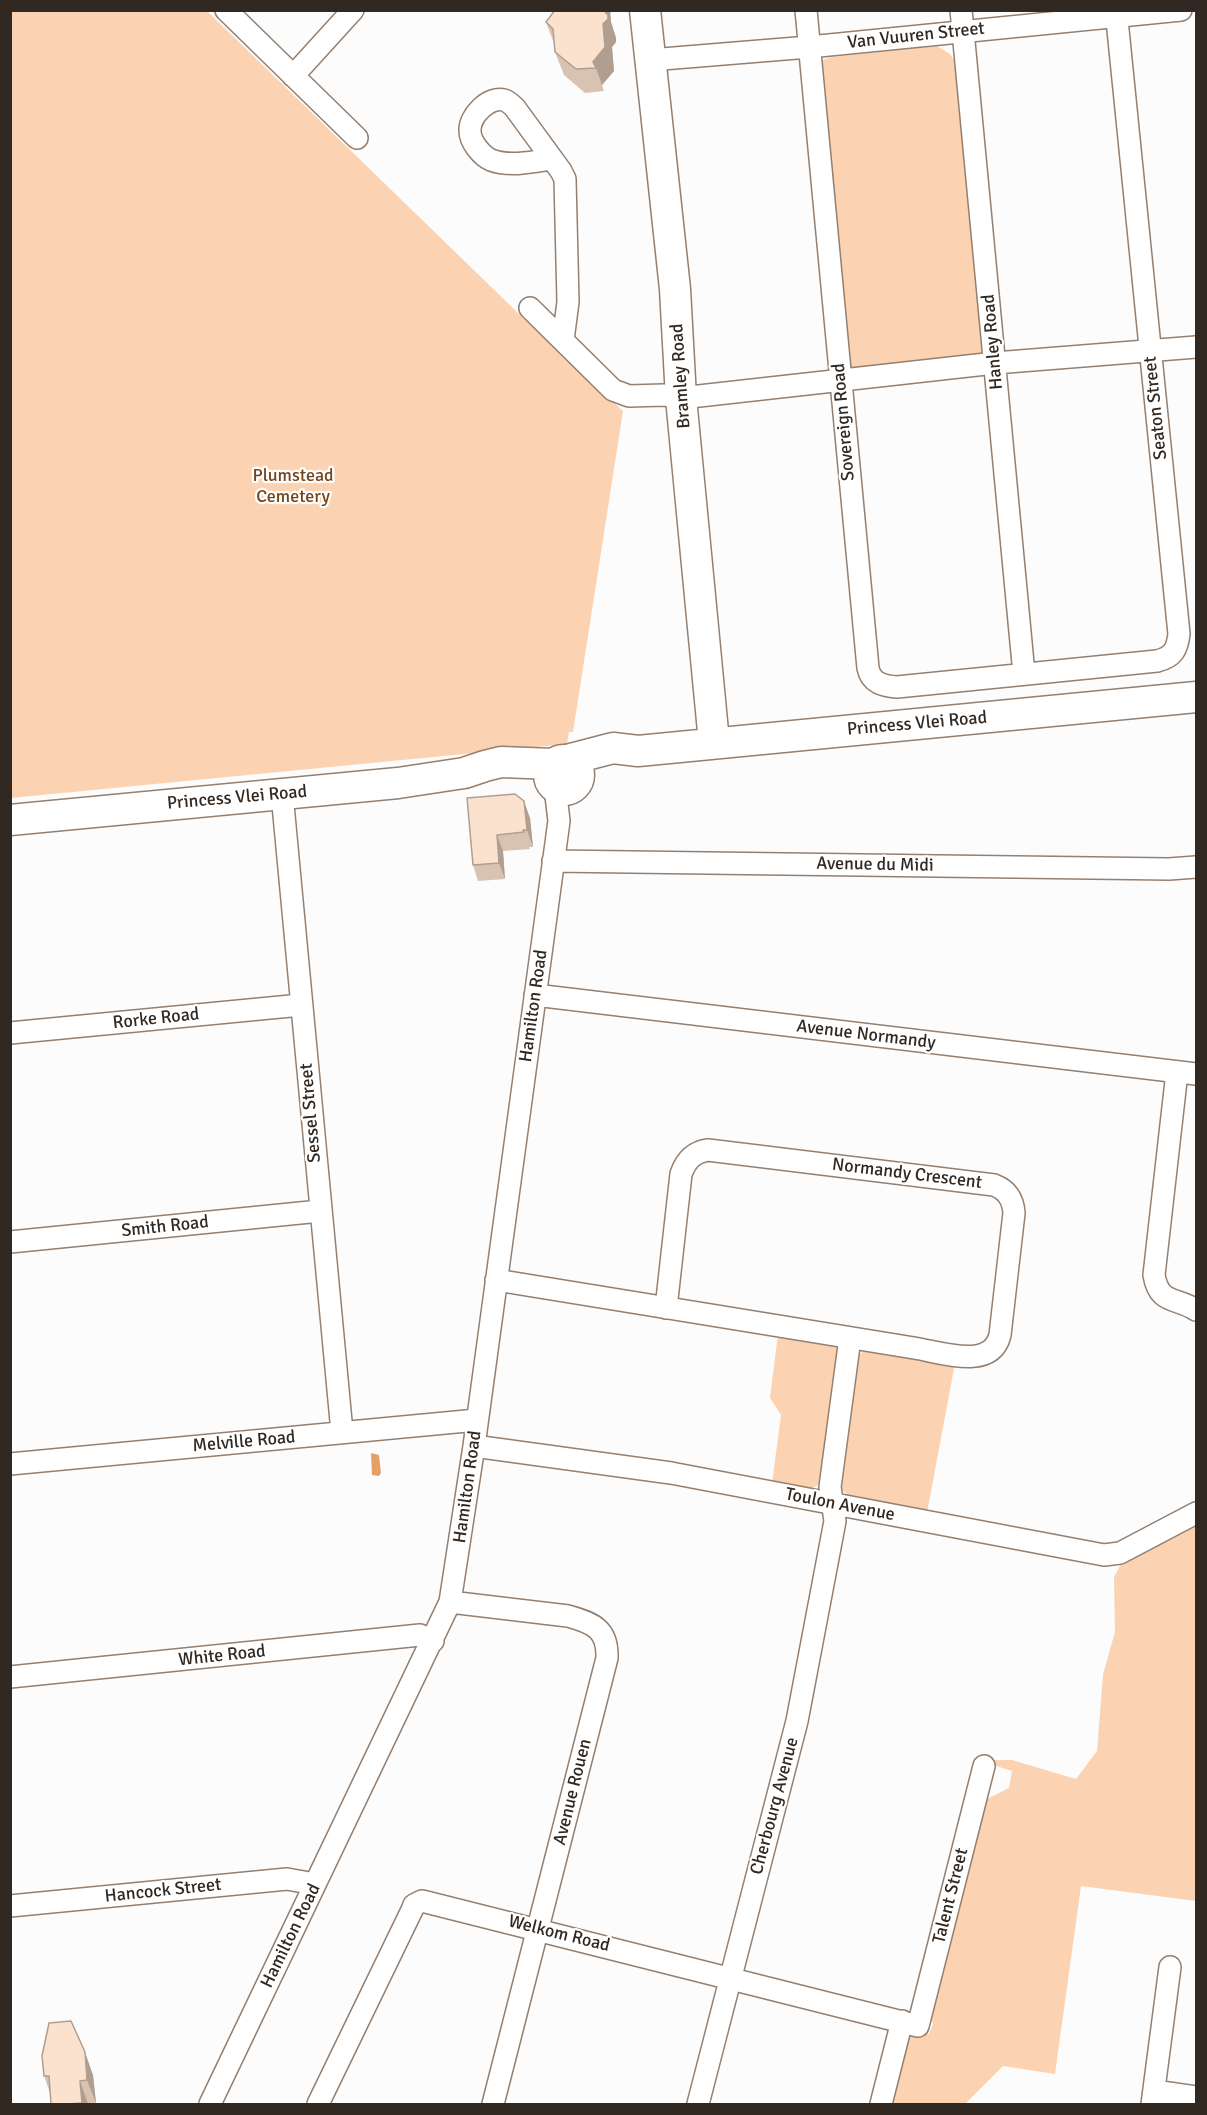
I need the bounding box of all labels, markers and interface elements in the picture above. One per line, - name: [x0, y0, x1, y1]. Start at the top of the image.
- street label: Van Vuuren Street: [846, 18, 986, 54]
- street label: Hanley Road: [978, 293, 1008, 391]
- street label: Bramley Road: [667, 323, 695, 429]
- street label: Seaton Street: [1140, 355, 1172, 461]
- street label: Sovereign Road: [828, 362, 860, 482]
- park label: Plumstead Cemetery: [252, 465, 334, 508]
- street label: Princess Vlei Road: [846, 707, 988, 741]
- street label: Princess Vlei Road: [166, 781, 308, 815]
- street label: Avenue du Midi: [816, 853, 934, 877]
- street label: Hamilton Road: [515, 948, 553, 1064]
- street label: Rorke Road: [112, 1004, 200, 1034]
- street label: Avenue Normandy: [795, 1016, 937, 1054]
- street label: Sessel Street: [296, 1062, 326, 1164]
- street label: Normandy Crescent: [831, 1154, 983, 1194]
- street label: Smith Road: [120, 1212, 210, 1242]
- street label: Melville Road: [192, 1427, 296, 1457]
- street label: Hamilton Road: [449, 1429, 487, 1545]
- street label: Toulon Avenue: [783, 1484, 897, 1526]
- street label: White Road: [177, 1641, 267, 1671]
- street label: Cherbourg Avenue: [746, 1735, 804, 1877]
- street label: Avenue Rouen: [549, 1737, 597, 1847]
- street label: Talent Street: [929, 1846, 973, 1946]
- street label: Hancock Street: [104, 1874, 222, 1908]
- street label: Hamilton Road: [256, 1880, 326, 1992]
- street label: Welkom Road: [506, 1911, 612, 1957]

